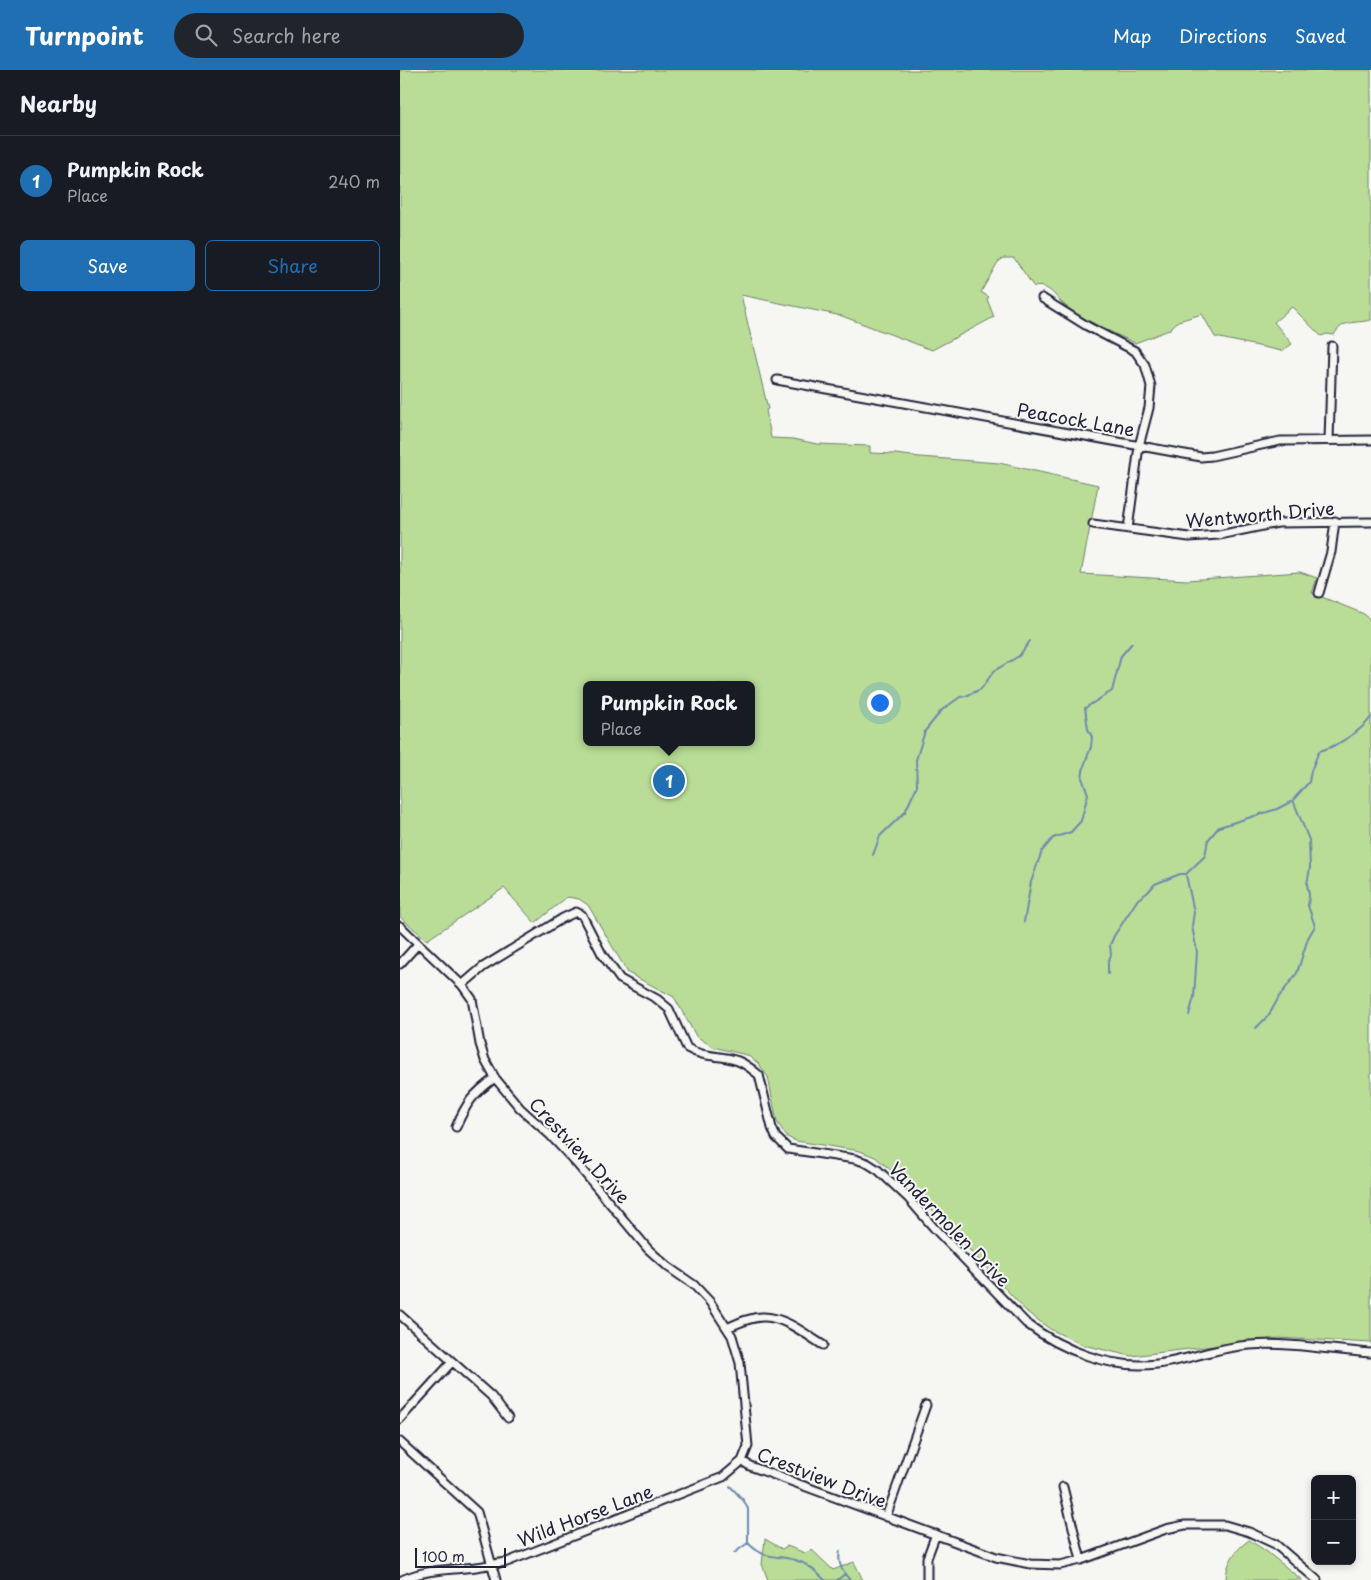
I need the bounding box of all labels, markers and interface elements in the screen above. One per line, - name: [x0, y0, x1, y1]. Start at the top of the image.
- search box: [174, 13, 524, 58]
- text: Turnpoint: [25, 17, 144, 53]
- icon: search: [192, 21, 220, 49]
- text: Search here: [232, 21, 341, 49]
- text: Map: [1113, 22, 1151, 49]
- text: Directions: [1179, 22, 1267, 49]
- text: Saved: [1295, 22, 1346, 49]
- text: Nearby: [20, 87, 97, 119]
- text: Pumpkin Rock: [67, 155, 204, 183]
- text: 1: [32, 169, 40, 193]
- text: 240 m: [328, 169, 380, 193]
- text: Place: [67, 183, 108, 207]
- button: Save: [20, 240, 195, 291]
- button: Share: [205, 240, 380, 291]
- street label: Peacock Lane: [1015, 395, 1137, 443]
- street label: Wentworth Drive: [1185, 494, 1335, 534]
- popup: [583, 681, 755, 746]
- text: Pumpkin Rock: [601, 688, 737, 716]
- your location: [867, 690, 893, 716]
- text: Place: [601, 716, 641, 740]
- pin: 1: [653, 762, 685, 800]
- street label: Crestview Drive: [523, 1091, 637, 1209]
- street label: Vandermolen Drive: [883, 1155, 1017, 1293]
- street label: Crestview Drive: [753, 1440, 891, 1514]
- map controls: [1311, 1475, 1356, 1565]
- button: +: [1311, 1475, 1356, 1520]
- street label: Wild Horse Lane: [513, 1477, 657, 1553]
- button: −: [1311, 1520, 1356, 1565]
- scale bar: [415, 1545, 506, 1568]
- text: 100 m: [422, 1546, 465, 1567]

